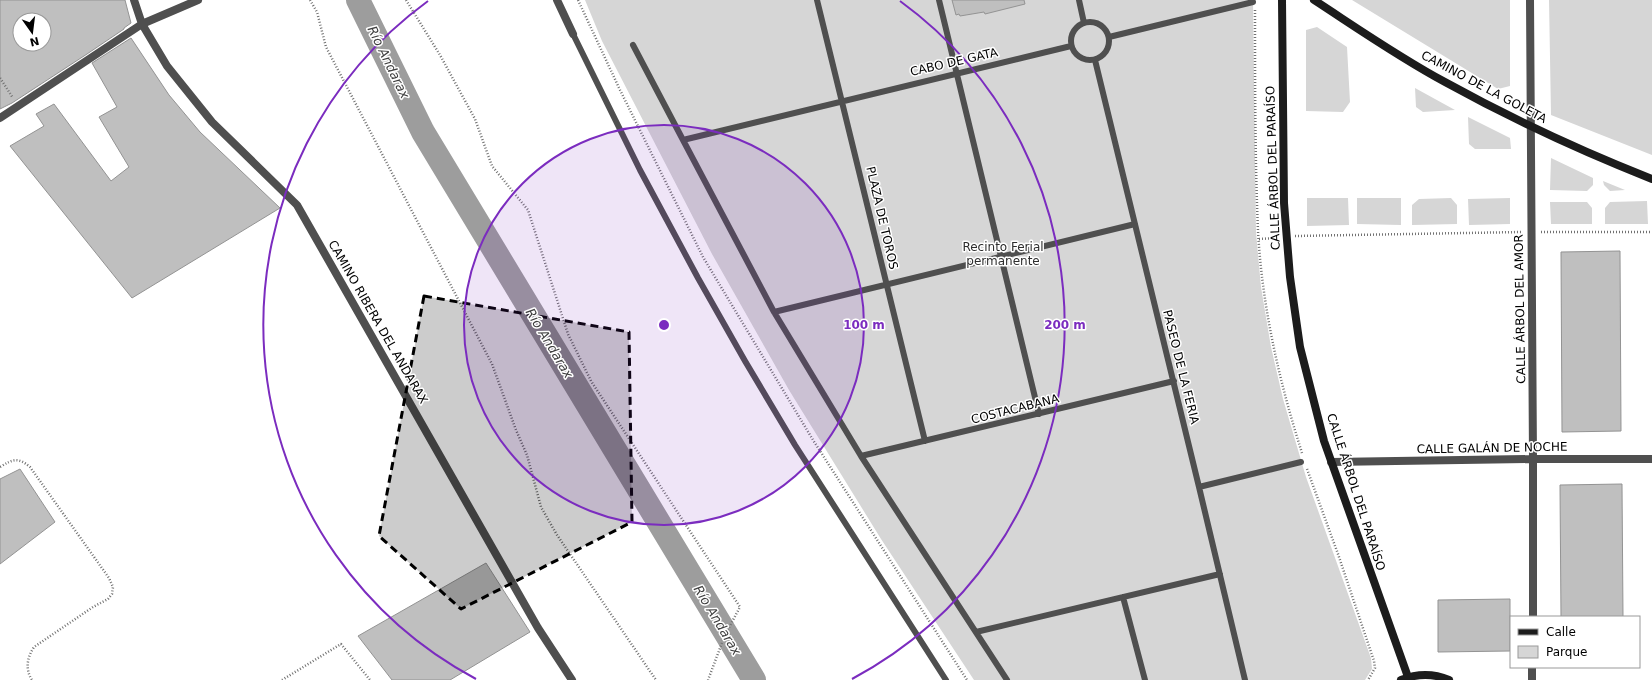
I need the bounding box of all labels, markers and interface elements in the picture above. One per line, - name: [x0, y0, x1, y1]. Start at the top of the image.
- north arrow: [12, 12, 52, 52]
- water label: Río Andarax: [364, 23, 413, 101]
- text: N: [28, 34, 40, 49]
- street label: CABO DE GATA: [909, 45, 1000, 79]
- street label: CAMINO DE LA GOLETA: [1419, 48, 1550, 126]
- street label: CALLE ÁRBOL DEL PARAÍSO: [1262, 86, 1283, 250]
- street label: PLAZA DE TOROS: [863, 165, 901, 271]
- street label: CALLE ÁRBOL DEL AMOR: [1511, 234, 1528, 384]
- street label: CAMINO RIBERA DEL ANDARAX: [325, 238, 431, 406]
- park label: Recinto Ferial permanente: [962, 240, 1044, 268]
- water label: Río Andarax: [523, 305, 577, 381]
- street label: PASEO DE LA FERIA: [1160, 308, 1202, 426]
- centre of rings: [657, 318, 671, 332]
- text: 100 m: [843, 318, 885, 332]
- text: 200 m: [1044, 318, 1086, 332]
- street label: COSTACABANA: [970, 391, 1061, 427]
- street label: CALLE ÁRBOL DEL PARAÍSO: [1324, 411, 1389, 572]
- street label: CALLE GALÁN DE NOCHE: [1416, 439, 1568, 456]
- water label: Río Andarax: [691, 582, 745, 658]
- legend: [1510, 616, 1640, 668]
- text: Calle: [1546, 625, 1576, 639]
- text: Parque: [1546, 645, 1587, 659]

